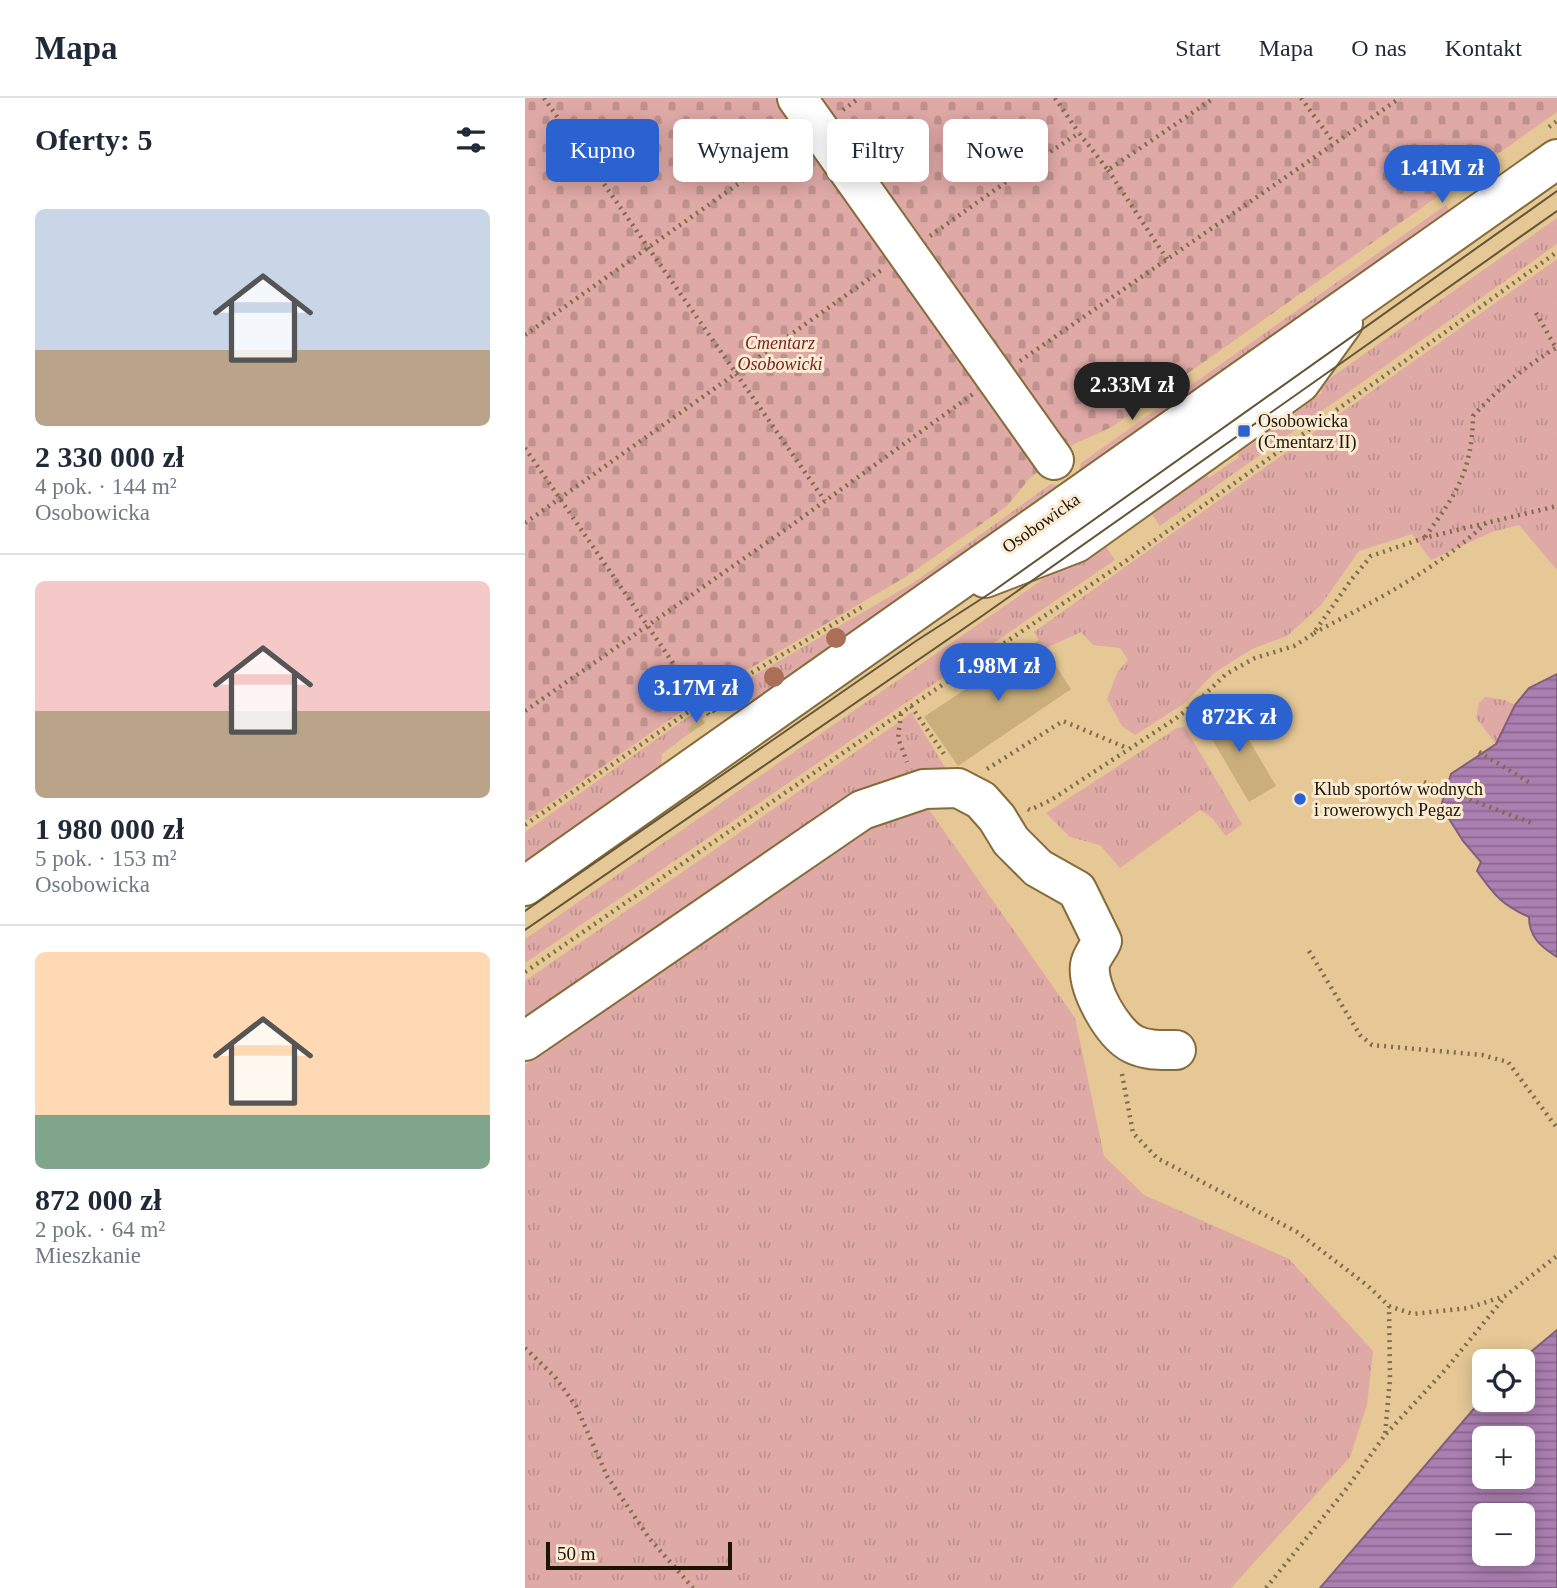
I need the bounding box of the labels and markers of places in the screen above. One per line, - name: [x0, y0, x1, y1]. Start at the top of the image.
- pin: 1.41M zł: [1370, 146, 1514, 205]
- pin: 2.33M zł: [1060, 362, 1204, 422]
- place label: Osobowicka (Cmentarz II): [1258, 411, 1356, 453]
- marker: Osobowicka (Cmentarz II): [1236, 423, 1252, 439]
- pin: 1.98M zł: [926, 644, 1070, 703]
- pin: 3.17M zł: [624, 666, 768, 725]
- pin: 872K zł: [1174, 694, 1304, 754]
- place label: Klub sportów wodnych i rowerowych Pegaz: [1314, 779, 1483, 820]
- marker: Klub sportów wodnych i rowerowych Pegaz: [1292, 791, 1308, 807]

